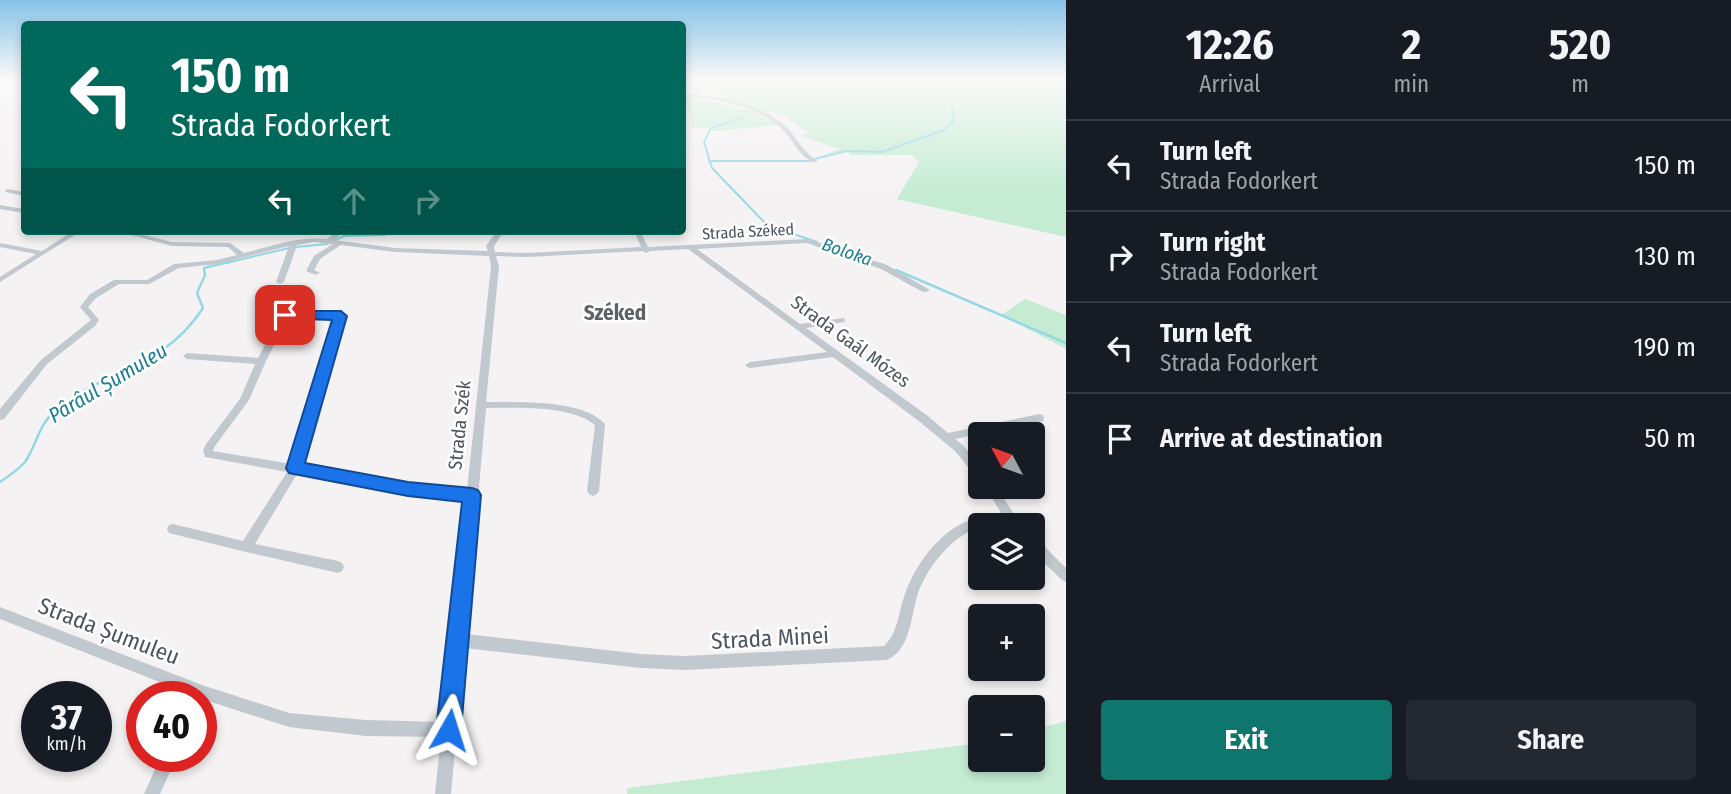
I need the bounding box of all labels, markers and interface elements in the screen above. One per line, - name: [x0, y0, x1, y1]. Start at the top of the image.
- text: 12:26: [1186, 20, 1274, 70]
- text: 2: [1402, 20, 1421, 70]
- text: 520: [1549, 20, 1611, 70]
- text: 150 m: [171, 46, 290, 105]
- icon: left: [56, 49, 147, 140]
- text: Arrival: [1199, 70, 1260, 98]
- text: min: [1394, 70, 1429, 98]
- text: m: [1571, 70, 1589, 98]
- text: Strada Fodorkert: [171, 106, 391, 144]
- text: Turn left: [1160, 136, 1252, 167]
- icon: left: [1101, 147, 1139, 185]
- text: 150 m: [1634, 150, 1696, 181]
- text: Strada Fodorkert: [1160, 167, 1318, 195]
- icon: left: [262, 182, 300, 220]
- icon: ahead: [335, 182, 373, 220]
- icon: right: [408, 182, 446, 220]
- street label: Strada Széked: [702, 220, 794, 243]
- text: Turn right: [1160, 227, 1266, 258]
- water label: Boloka: [819, 233, 875, 271]
- icon: right: [1101, 238, 1139, 276]
- text: 130 m: [1634, 241, 1696, 272]
- text: Strada Fodorkert: [1160, 258, 1318, 286]
- pin: [255, 285, 315, 345]
- street label: Strada Gaál Mózes: [787, 290, 915, 392]
- icon: arrive: [266, 296, 304, 334]
- district label: Széked: [584, 300, 646, 326]
- text: Turn left: [1160, 318, 1252, 349]
- icon: left: [1101, 329, 1139, 367]
- text: 190 m: [1634, 332, 1696, 363]
- water label: Pârâul Șumuleu: [44, 337, 172, 429]
- text: Strada Fodorkert: [1160, 349, 1318, 377]
- street label: Strada Szék: [443, 379, 476, 471]
- icon: arrive: [1101, 420, 1139, 458]
- north arrow: [968, 422, 1045, 499]
- map controls: [968, 422, 1045, 772]
- text: Arrive at destination: [1160, 423, 1383, 454]
- text: 50 m: [1644, 423, 1696, 454]
- button: layers: [968, 513, 1045, 590]
- street label: Strada Șumuleu: [34, 591, 184, 672]
- button: +: [968, 604, 1045, 681]
- street label: Strada Minei: [710, 621, 830, 655]
- speed limit sign: 40: [126, 681, 217, 772]
- position arrow: [412, 693, 486, 767]
- button: −: [968, 695, 1045, 772]
- text: 37: [51, 696, 82, 738]
- button: Exit: [1101, 700, 1392, 780]
- button: Share: [1406, 700, 1696, 780]
- text: km/h: [46, 733, 87, 755]

